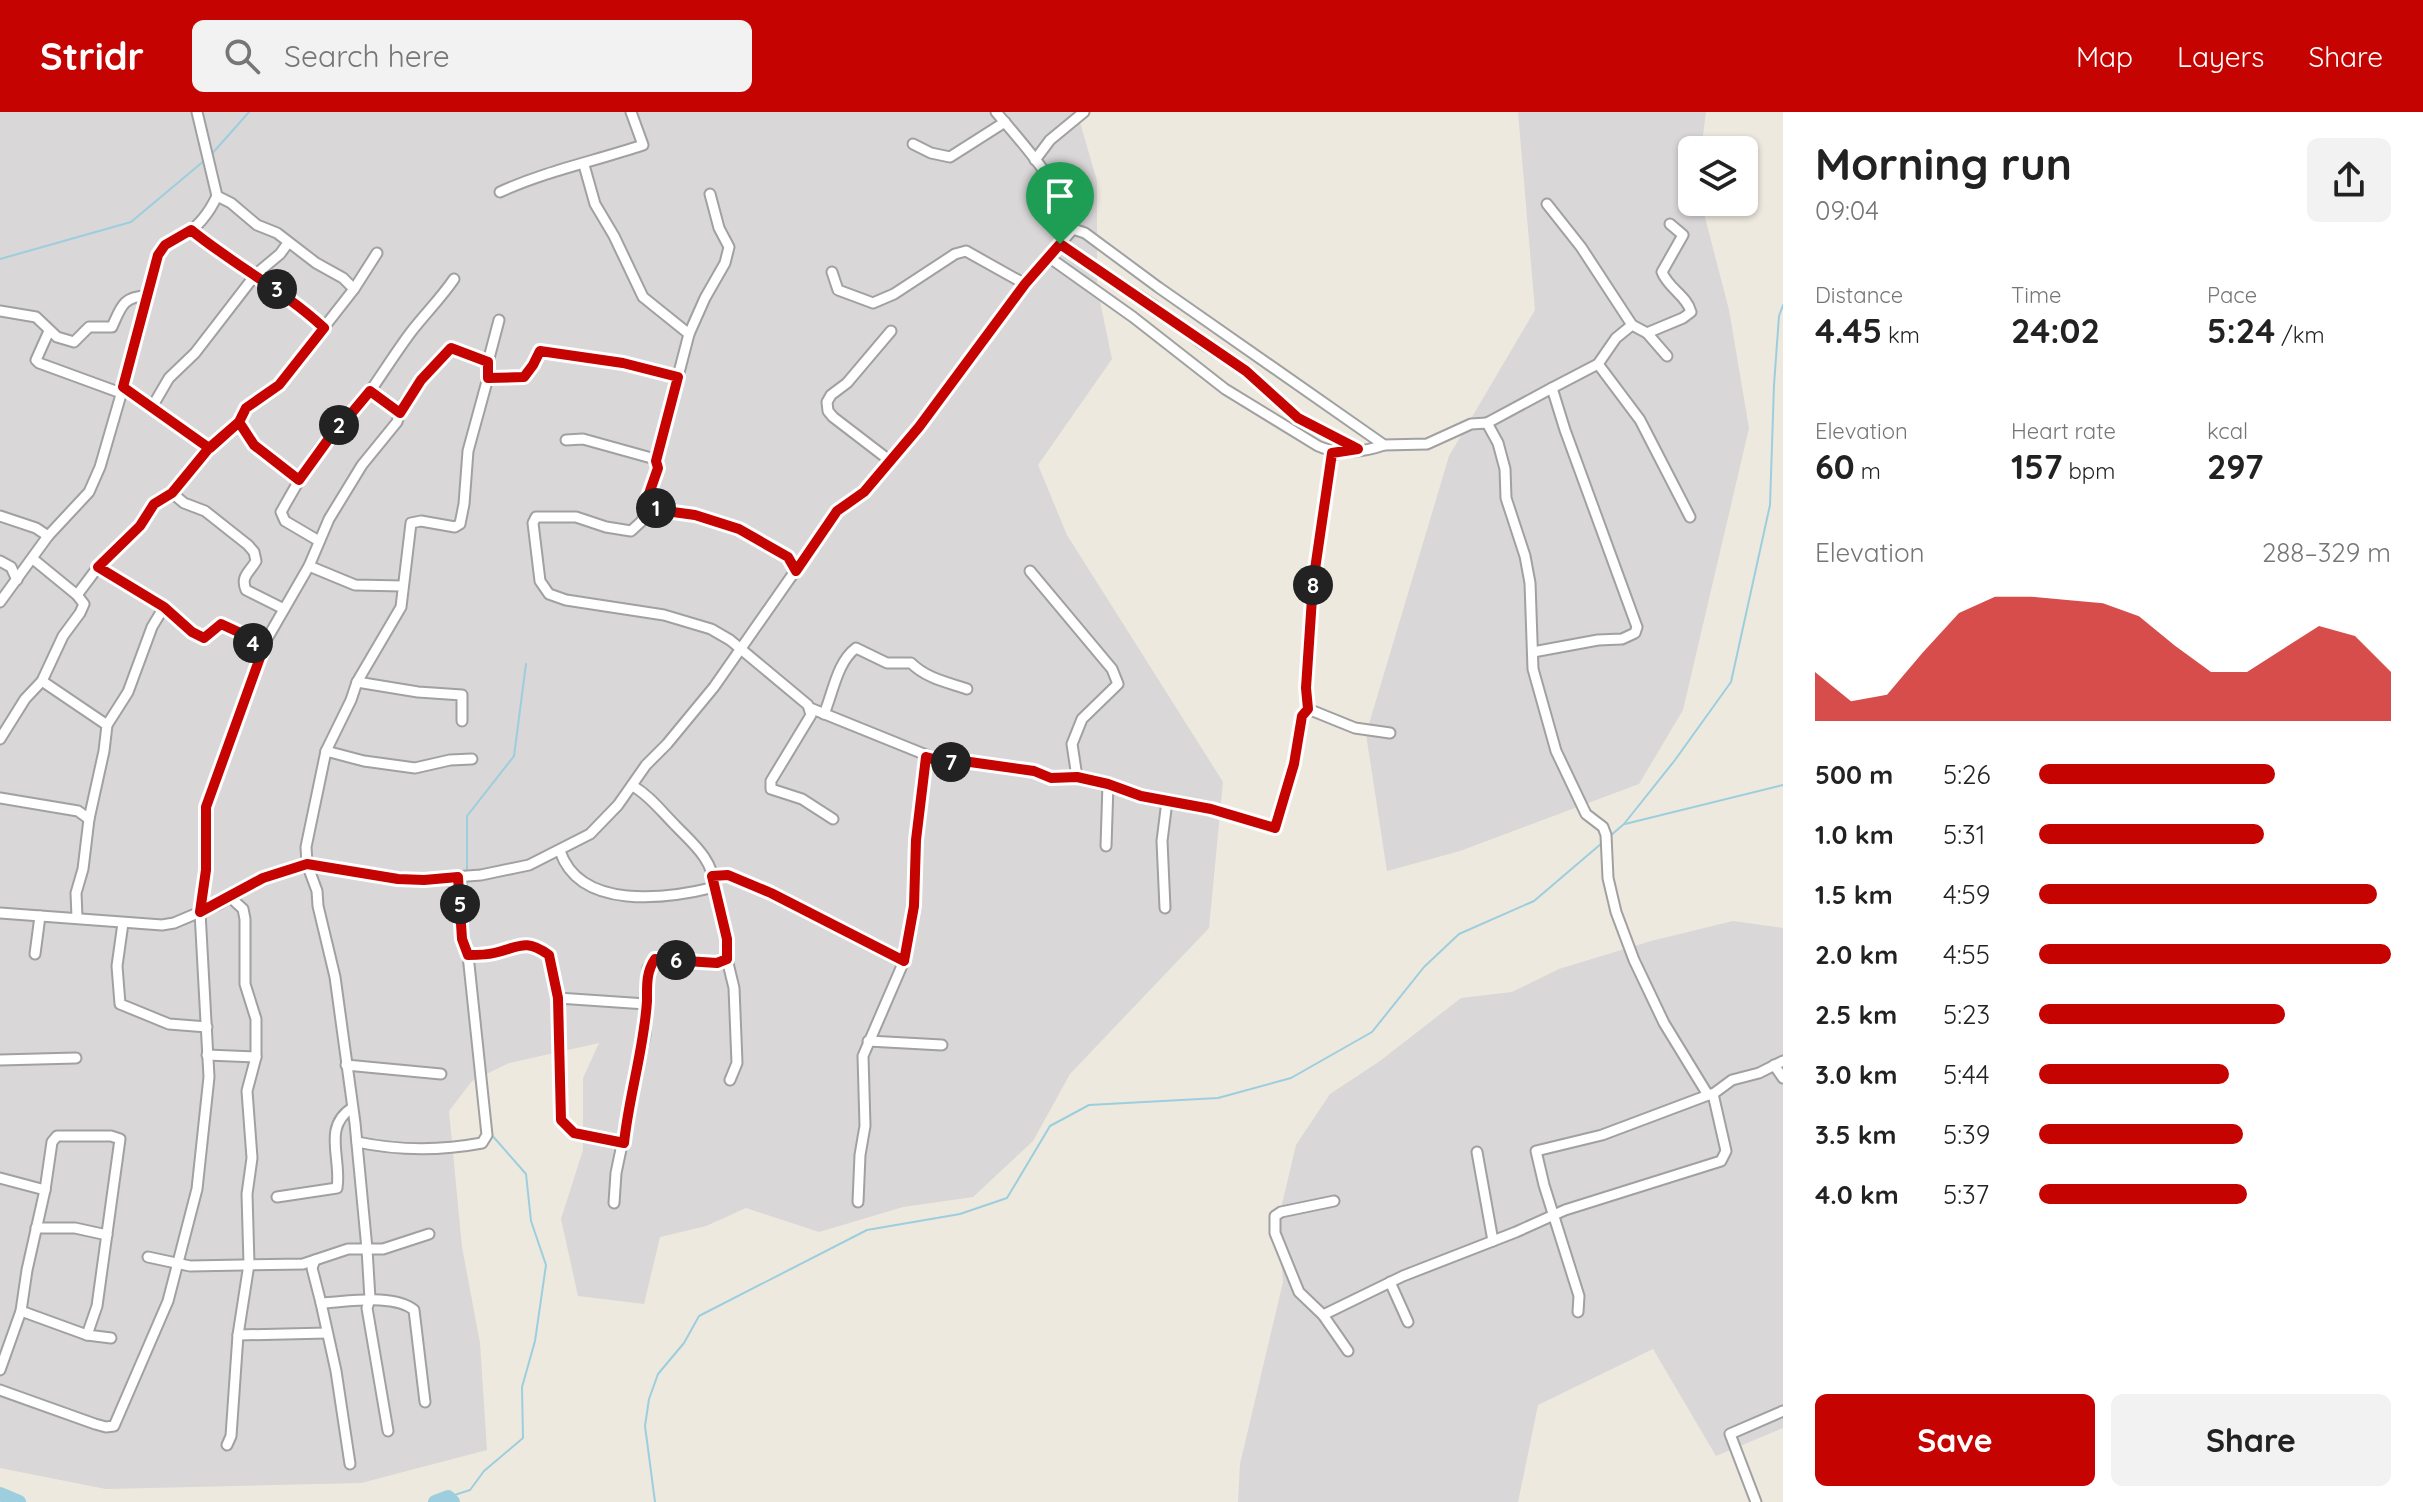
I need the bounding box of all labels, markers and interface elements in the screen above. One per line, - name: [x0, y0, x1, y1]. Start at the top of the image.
- search box: [192, 20, 752, 92]
- text: Stridr: [40, 32, 144, 80]
- icon: search: [220, 34, 264, 78]
- text: Search here: [284, 37, 450, 75]
- text: Map: [2076, 39, 2133, 74]
- text: Layers: [2177, 39, 2264, 74]
- text: Share: [2308, 39, 2383, 74]
- map controls: [1678, 136, 1758, 216]
- button: layers: [1678, 136, 1758, 216]
- text: Morning run: [1815, 136, 2072, 191]
- button: share: [2307, 138, 2391, 222]
- pin: [1026, 162, 1094, 244]
- icon: arrive: [1038, 174, 1082, 218]
- text: 09:04: [1815, 194, 1879, 227]
- pin: 3: [257, 269, 297, 309]
- text: 3: [271, 275, 283, 303]
- text: Distance: [1815, 281, 1903, 309]
- text: Time: [2011, 281, 2062, 309]
- text: Pace: [2207, 281, 2257, 309]
- text: 4.45: [1815, 309, 1882, 352]
- text: 24:02: [2011, 309, 2100, 352]
- text: 5:24: [2207, 309, 2275, 352]
- text: km: [1882, 321, 1920, 349]
- text: /km: [2275, 321, 2325, 349]
- pin: 2: [319, 405, 359, 445]
- text: 2: [333, 411, 345, 439]
- text: Elevation: [1815, 417, 1908, 445]
- text: Heart rate: [2011, 417, 2116, 445]
- text: kcal: [2207, 417, 2248, 445]
- text: 60: [1815, 445, 1855, 488]
- text: 157: [2011, 445, 2062, 488]
- text: 297: [2207, 445, 2263, 488]
- text: m: [1855, 457, 1881, 485]
- text: bpm: [2062, 457, 2115, 485]
- pin: 1: [636, 488, 676, 528]
- text: 1: [652, 494, 660, 522]
- text: Elevation: [1815, 536, 1925, 569]
- text: 288–329 m: [2262, 536, 2391, 569]
- pin: 8: [1293, 565, 1333, 605]
- text: 8: [1307, 571, 1319, 599]
- pin: 4: [233, 623, 273, 663]
- text: 4: [247, 629, 259, 657]
- pin: 7: [931, 742, 971, 782]
- text: 7: [945, 748, 957, 776]
- text: 500 m: [1815, 758, 1893, 791]
- text: 5:26: [1943, 758, 1990, 791]
- text: 1.0 km: [1815, 818, 1894, 851]
- text: 5:31: [1943, 818, 1985, 851]
- text: 1.5 km: [1815, 878, 1893, 911]
- text: 4:59: [1943, 878, 1990, 911]
- pin: 5: [440, 884, 480, 924]
- text: 5: [454, 890, 466, 918]
- text: 2.0 km: [1815, 938, 1898, 971]
- text: 4:55: [1943, 938, 1990, 971]
- pin: 6: [656, 940, 696, 980]
- text: 6: [670, 946, 682, 974]
- text: 2.5 km: [1815, 998, 1897, 1031]
- text: 5:23: [1943, 998, 1990, 1031]
- text: 3.0 km: [1815, 1058, 1897, 1091]
- text: 5:44: [1943, 1058, 1989, 1091]
- text: 3.5 km: [1815, 1118, 1896, 1151]
- text: 5:39: [1943, 1118, 1990, 1151]
- text: 4.0 km: [1815, 1178, 1899, 1211]
- text: 5:37: [1943, 1178, 1989, 1211]
- button: Save: [1815, 1394, 2095, 1486]
- button: Share: [2111, 1394, 2391, 1486]

